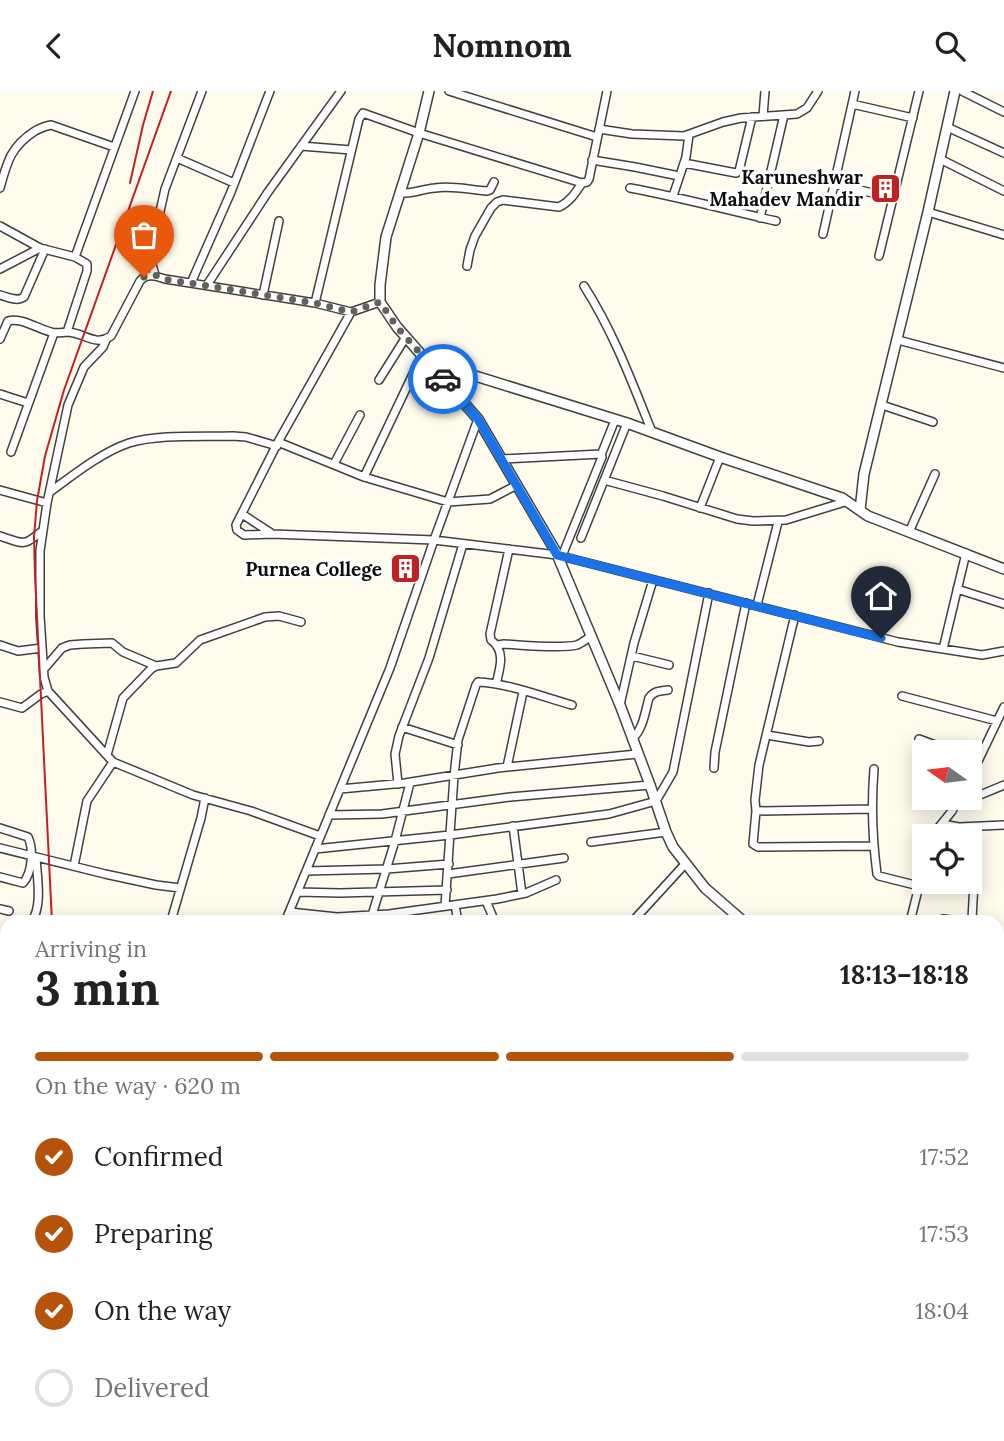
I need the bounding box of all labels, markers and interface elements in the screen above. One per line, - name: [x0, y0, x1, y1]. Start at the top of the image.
- text: Nomnom: [432, 25, 572, 66]
- icon: back: [35, 27, 73, 65]
- icon: search: [931, 27, 969, 65]
- place label: Karuneshwar Mahadev Mandir: [709, 165, 863, 211]
- building icon: Karuneshwar Mahadev Mandir: [869, 171, 903, 205]
- pin: [114, 205, 174, 277]
- icon: bag: [125, 216, 163, 254]
- courier: [408, 344, 478, 414]
- icon: car: [424, 360, 462, 398]
- building icon: Purnea College: [388, 552, 422, 586]
- place label: Purnea College: [245, 557, 382, 581]
- pin: [851, 566, 911, 638]
- icon: home: [862, 577, 900, 615]
- north arrow: [912, 740, 982, 810]
- map controls: [912, 740, 982, 894]
- button: locate: [912, 824, 982, 894]
- text: Arriving in: [35, 934, 147, 963]
- text: 18:13–18:18: [840, 958, 969, 991]
- text: 3 min: [35, 959, 160, 1018]
- text: On the way · 620 m: [35, 1071, 241, 1100]
- icon: check: [35, 1138, 73, 1176]
- text: Confirmed: [94, 1140, 223, 1173]
- text: 17:52: [919, 1142, 969, 1171]
- icon: check: [35, 1215, 73, 1253]
- text: Preparing: [94, 1217, 213, 1250]
- text: 17:53: [919, 1219, 969, 1248]
- icon: check: [35, 1292, 73, 1330]
- text: On the way: [94, 1294, 231, 1327]
- text: 18:04: [915, 1296, 969, 1325]
- text: Delivered: [94, 1371, 210, 1404]

